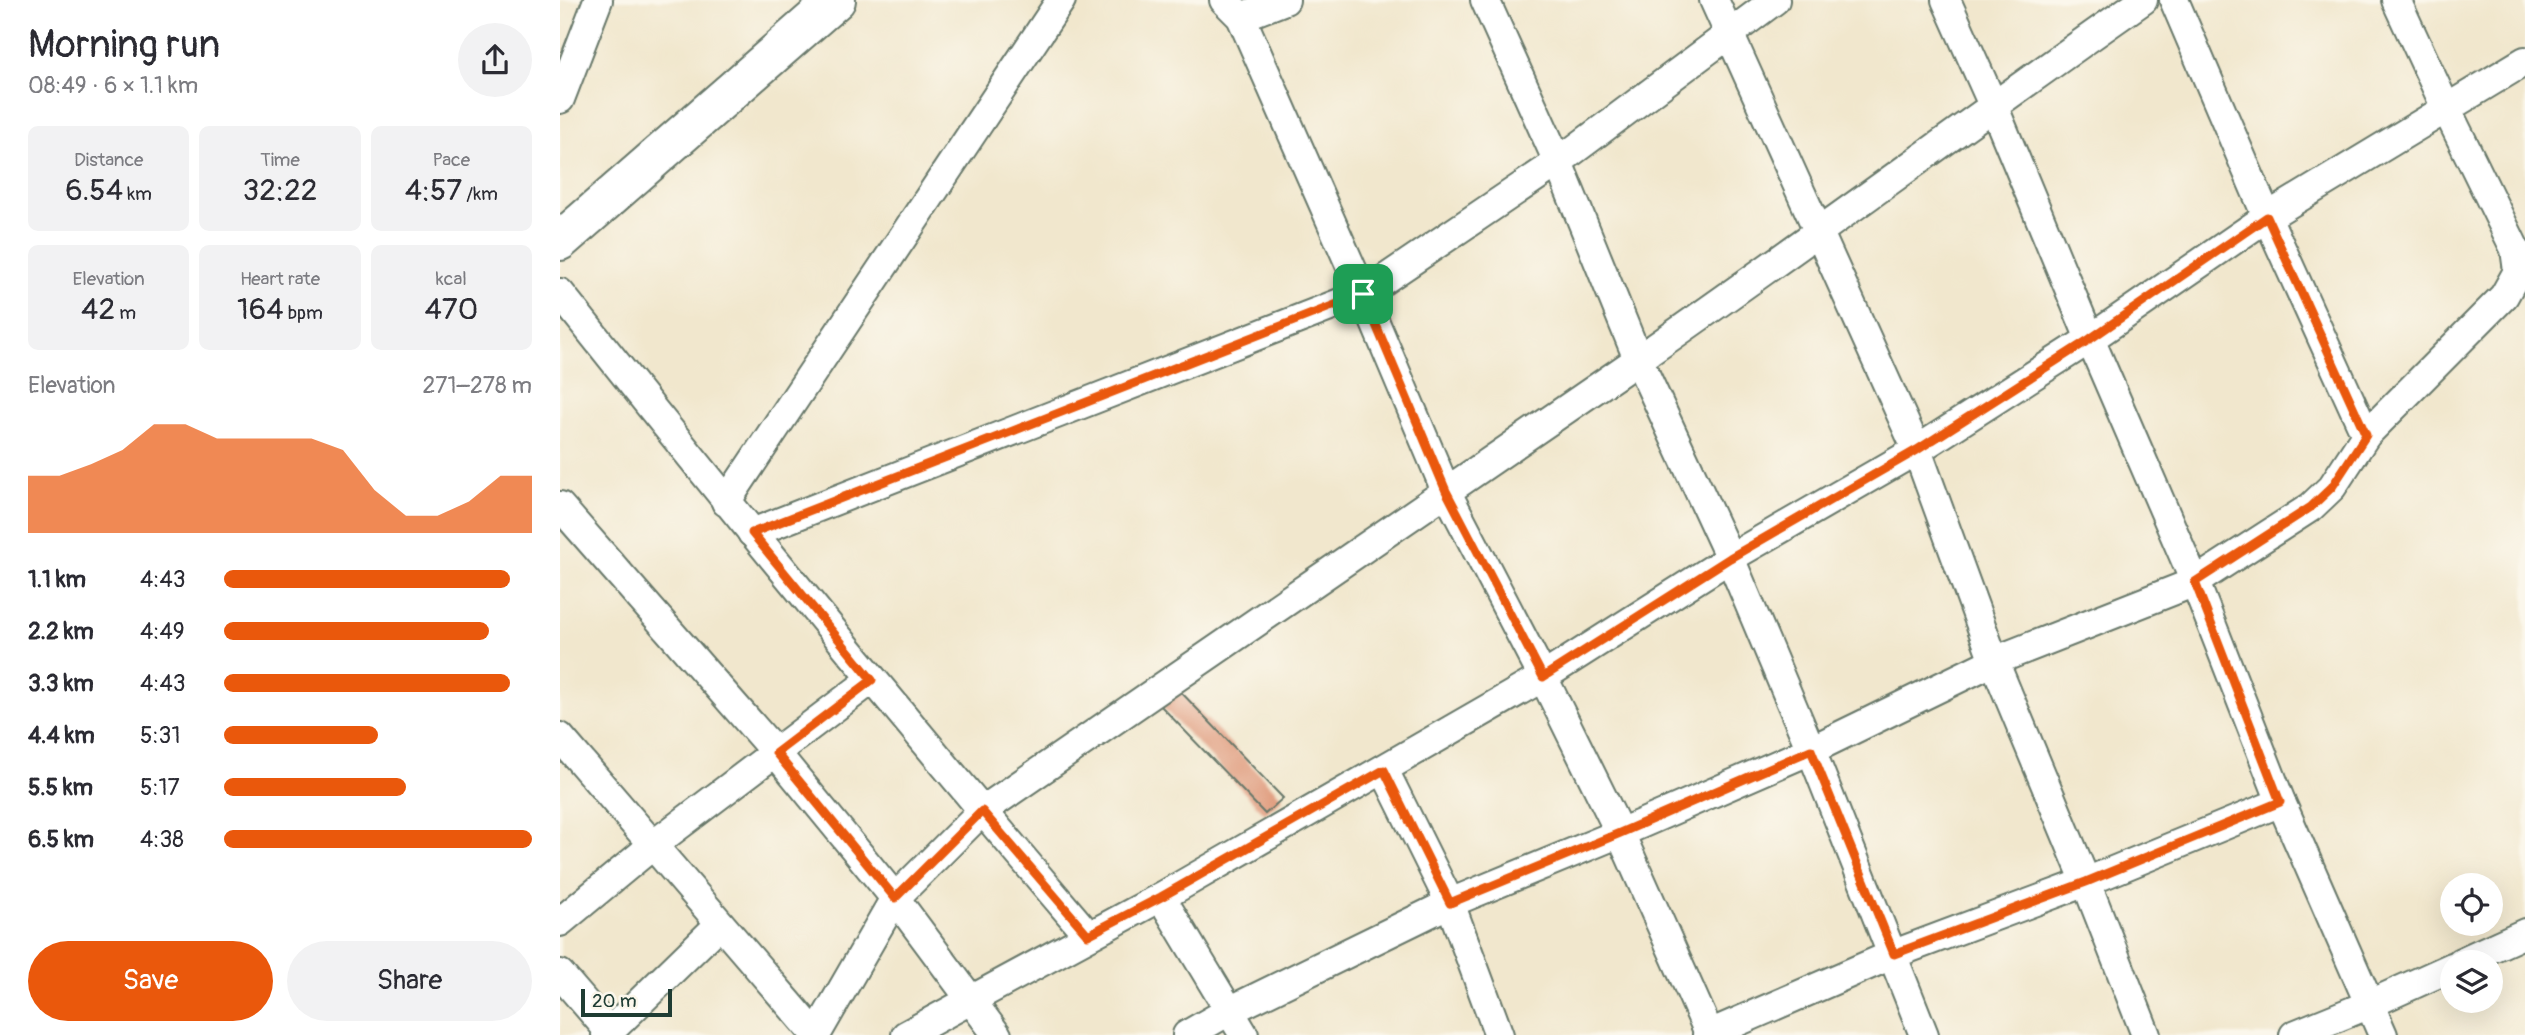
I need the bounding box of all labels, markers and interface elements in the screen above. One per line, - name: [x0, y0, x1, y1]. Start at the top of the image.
- text: Morning run: [28, 21, 220, 69]
- button: share: [458, 23, 532, 97]
- text: 08:49 · 6 × 1.1 km: [28, 71, 198, 100]
- text: Distance: [74, 148, 143, 172]
- text: Time: [260, 148, 300, 172]
- text: Pace: [433, 148, 470, 172]
- text: 6.54: [65, 172, 123, 209]
- text: 32:22: [242, 172, 318, 209]
- text: 4:57: [405, 172, 462, 209]
- text: km: [123, 182, 152, 206]
- text: /km: [462, 182, 498, 206]
- pin: [1333, 264, 1393, 324]
- text: Elevation: [72, 267, 145, 291]
- text: Heart rate: [240, 267, 320, 291]
- text: kcal: [436, 267, 467, 291]
- icon: arrive: [1344, 275, 1382, 313]
- text: 42: [81, 291, 115, 328]
- text: 164: [237, 291, 284, 328]
- text: 470: [424, 291, 478, 328]
- text: m: [115, 301, 136, 325]
- text: bpm: [284, 301, 323, 325]
- text: Elevation: [28, 371, 116, 400]
- text: 271–278 m: [422, 371, 532, 400]
- text: 1.1 km: [28, 565, 86, 594]
- text: 4:43: [140, 565, 186, 594]
- text: 2.2 km: [28, 617, 94, 646]
- text: 4:49: [140, 617, 185, 646]
- text: 3.3 km: [28, 669, 94, 698]
- text: 4:43: [140, 669, 186, 698]
- text: 4.4 km: [28, 721, 95, 750]
- text: 5:31: [140, 721, 180, 750]
- text: 5.5 km: [28, 773, 93, 802]
- text: 5:17: [140, 773, 180, 802]
- text: 6.5 km: [28, 825, 94, 854]
- text: 4:38: [140, 825, 184, 854]
- map controls: [2440, 873, 2503, 1013]
- button: locate: [2440, 873, 2503, 936]
- button: Save: [28, 941, 273, 1021]
- button: Share: [287, 941, 532, 1021]
- button: layers: [2440, 950, 2503, 1013]
- scale bar: [581, 986, 672, 1018]
- text: 20 m: [592, 989, 637, 1013]

